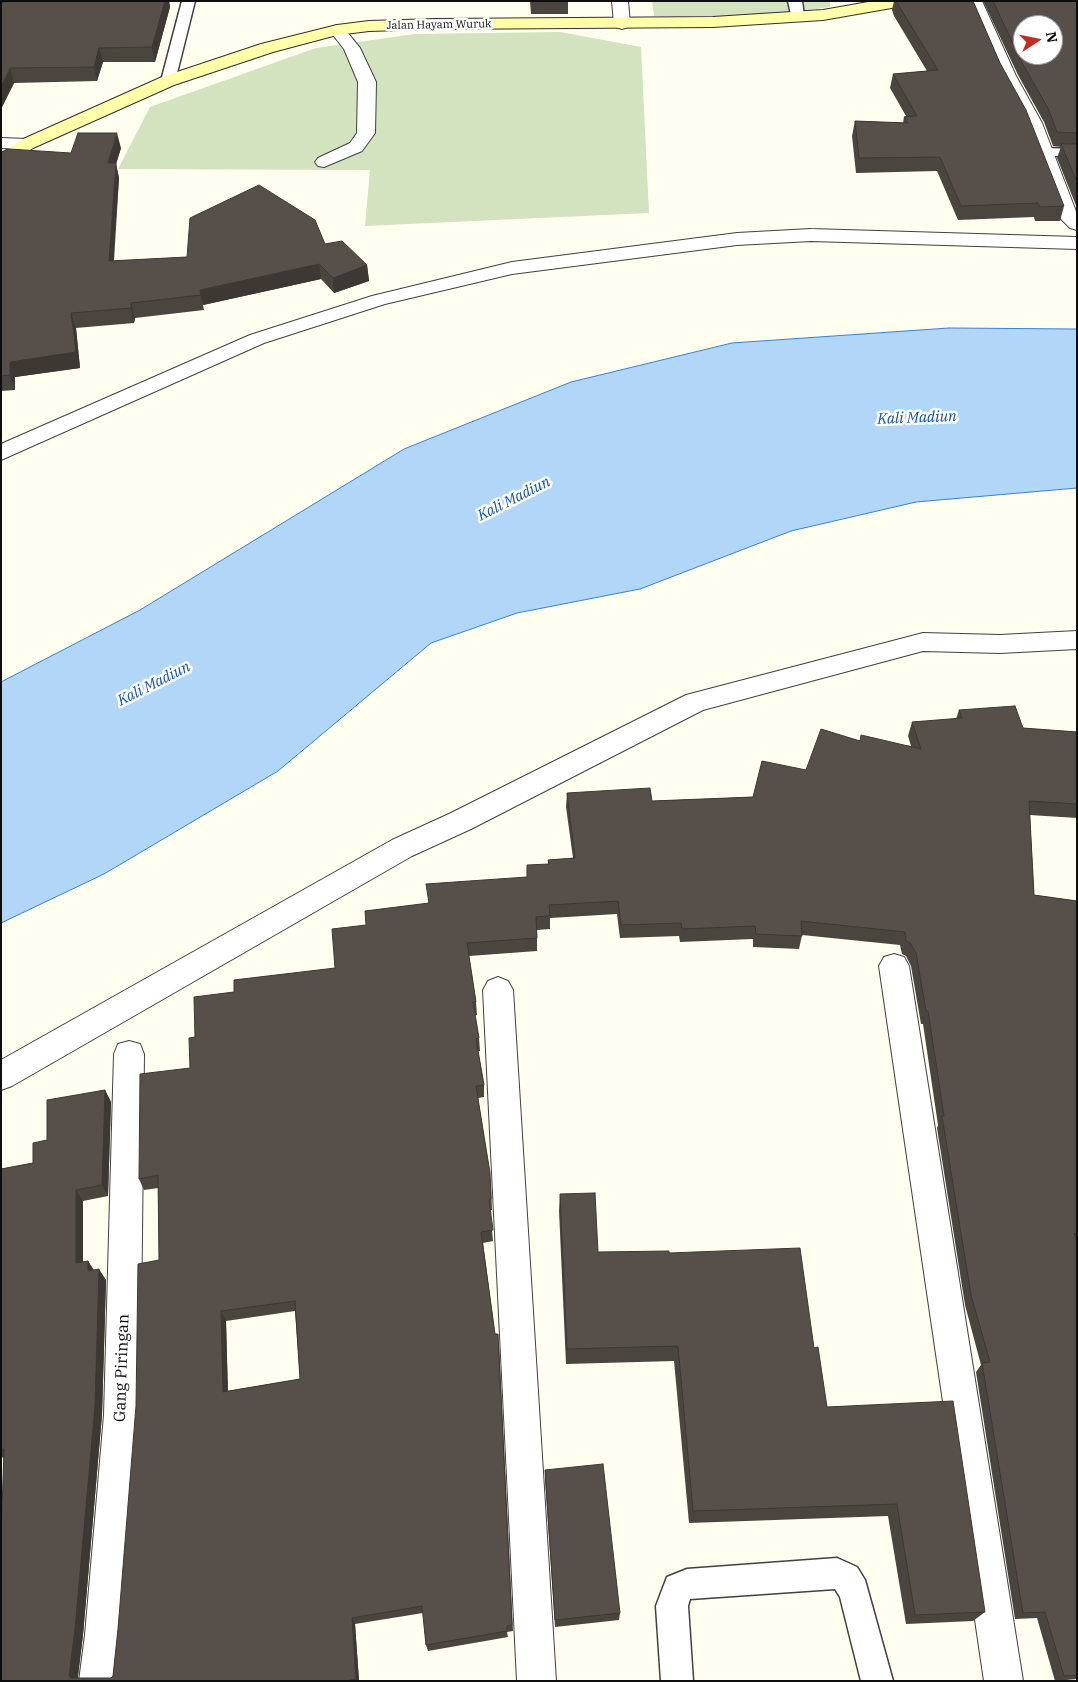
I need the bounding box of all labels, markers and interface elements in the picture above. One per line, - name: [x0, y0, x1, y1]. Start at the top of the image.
- north arrow: [1013, 15, 1063, 65]
- street label: Jalan Hayam Wuruk: [386, 17, 492, 33]
- text: N: [1042, 30, 1062, 44]
- water label: Kali Madiun: [877, 408, 957, 428]
- water label: Kali Madiun: [475, 473, 553, 525]
- water label: Kali Madiun: [115, 658, 193, 710]
- street label: Gang Piringan: [111, 1314, 133, 1422]

